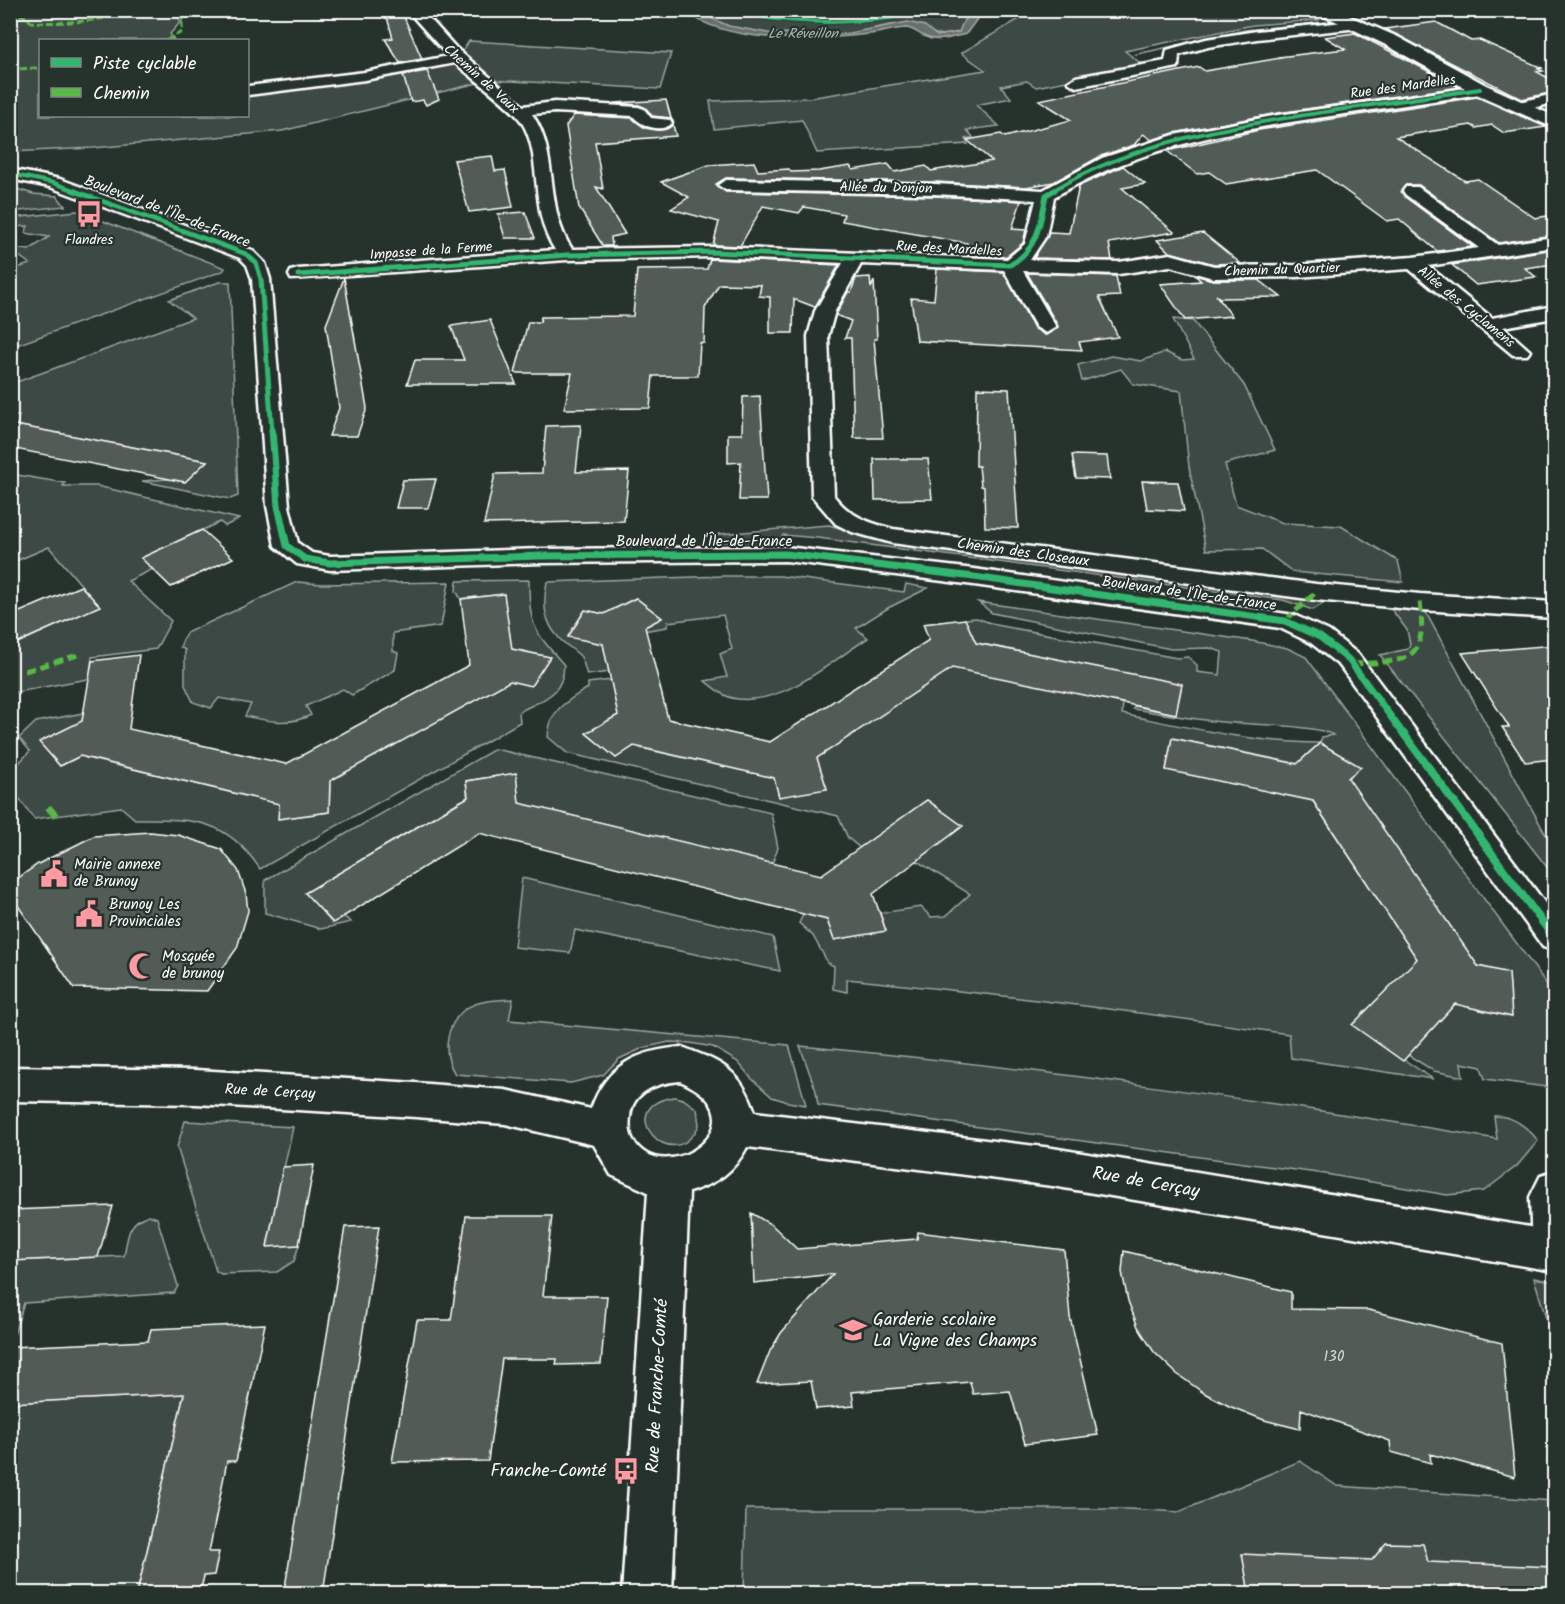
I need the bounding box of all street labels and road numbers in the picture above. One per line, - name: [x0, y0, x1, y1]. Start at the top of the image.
- street label: Chemin de Vaux: [438, 39, 525, 120]
- street label: Rue des Mardelles: [1349, 69, 1457, 105]
- street label: Boulevard de l'Île-de-France: [80, 169, 254, 255]
- street label: Allée du Donjon: [839, 176, 933, 200]
- street label: Rue des Mardelles: [895, 235, 1003, 263]
- street label: Impasse de la Ferme: [369, 236, 494, 266]
- street label: Chemin du Quartier: [1224, 257, 1342, 283]
- street label: Allée des Cyclamens: [1412, 261, 1520, 353]
- street label: Boulevard de l'Île-de-France: [616, 530, 792, 554]
- street label: Chemin des Closeaux: [955, 532, 1091, 574]
- street label: Boulevard de l'Île-de-France: [1100, 570, 1278, 618]
- street label: Rue de Cerçay: [224, 1078, 317, 1106]
- street label: Rue de Cerçay: [1090, 1159, 1203, 1207]
- street label: Rue de Franche-Comté: [639, 1297, 677, 1474]

